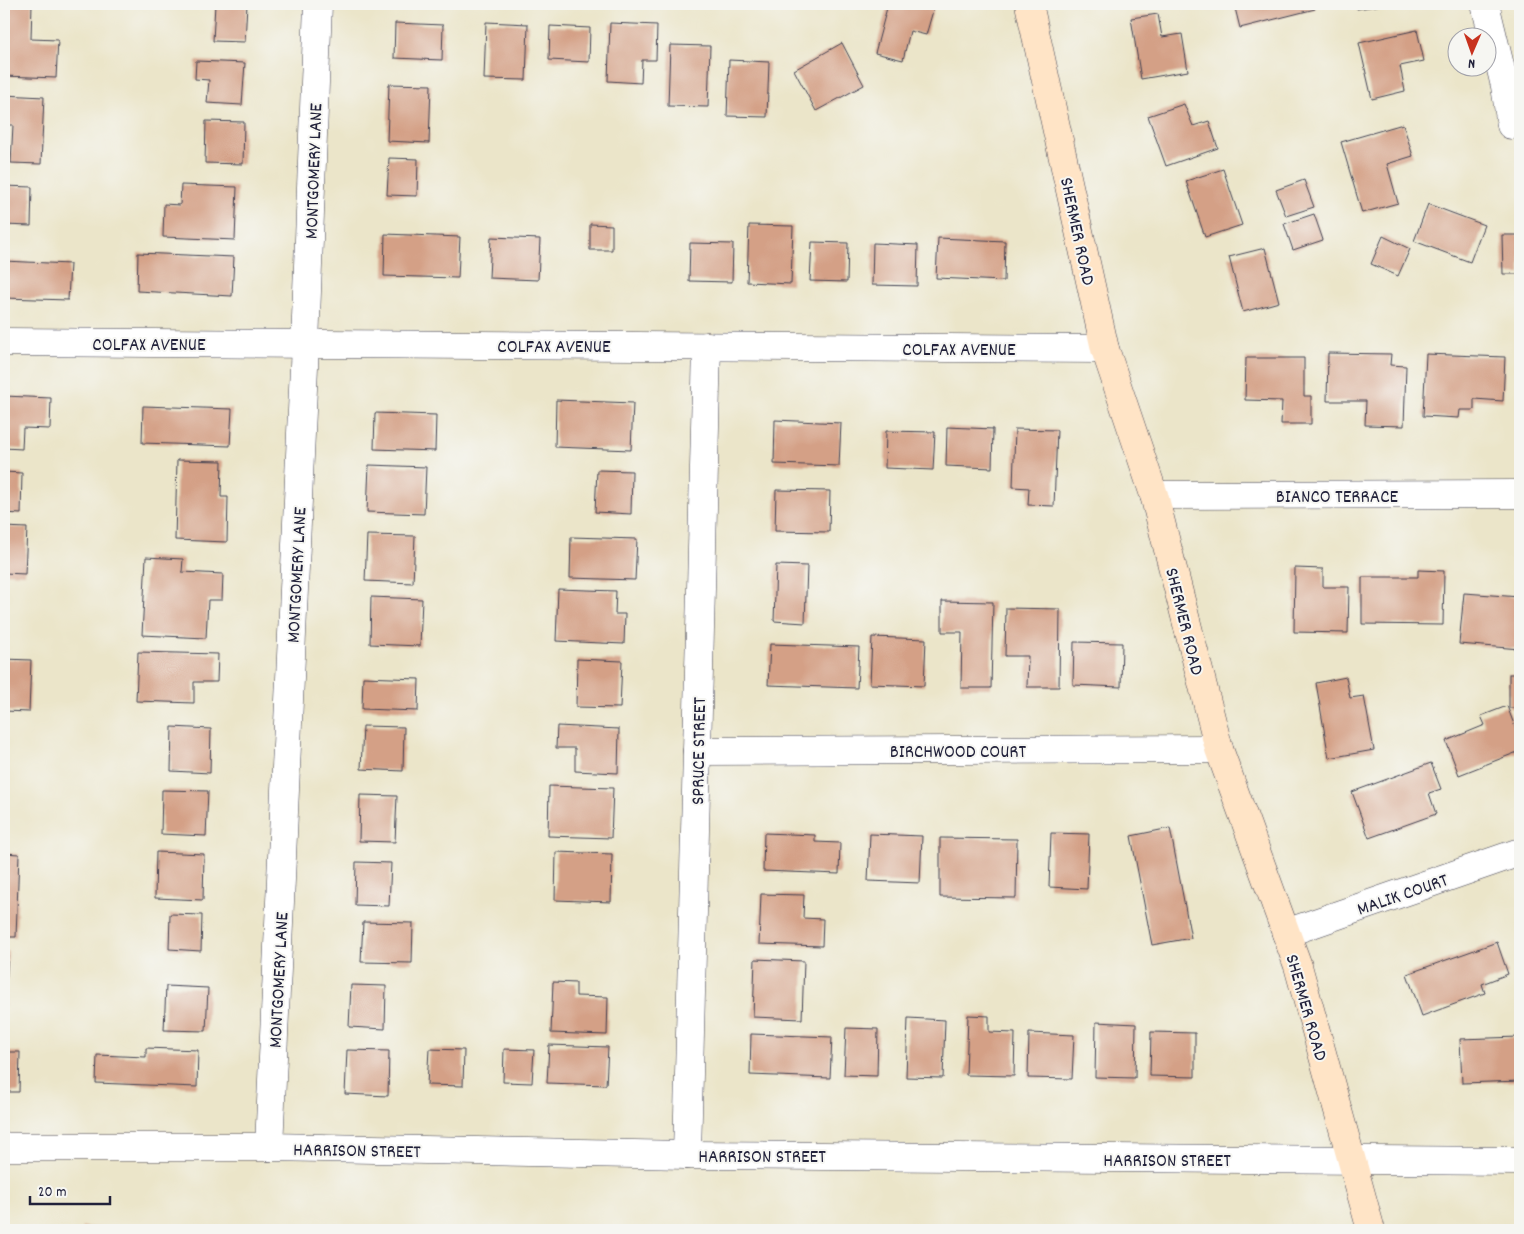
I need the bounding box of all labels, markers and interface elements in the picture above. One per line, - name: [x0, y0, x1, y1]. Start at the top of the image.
- north arrow: [1446, 28, 1496, 78]
- text: N: [1468, 53, 1475, 73]
- street label: MONTGOMERY LANE: [300, 102, 331, 240]
- street label: SHERMER ROAD: [1051, 175, 1100, 288]
- street label: COLFAX AVENUE: [92, 333, 206, 360]
- street label: COLFAX AVENUE: [497, 335, 611, 362]
- street label: COLFAX AVENUE: [902, 338, 1016, 365]
- street label: BIANCO TERRACE: [1276, 485, 1399, 512]
- street label: MONTGOMERY LANE: [281, 506, 316, 644]
- street label: SHERMER ROAD: [1156, 565, 1209, 679]
- street label: SPRUCE STREET: [686, 697, 715, 805]
- street label: BIRCHWOOD COURT: [890, 740, 1027, 767]
- street label: MALIK COURT: [1354, 868, 1453, 924]
- street label: MONTGOMERY LANE: [263, 911, 298, 1049]
- street label: SHERMER ROAD: [1277, 952, 1333, 1065]
- street label: HARRISON STREET: [293, 1138, 421, 1167]
- street label: HARRISON STREET: [698, 1145, 826, 1172]
- street label: HARRISON STREET: [1103, 1149, 1231, 1176]
- scale bar: [30, 1174, 110, 1206]
- text: 20 m: [38, 1182, 66, 1204]

